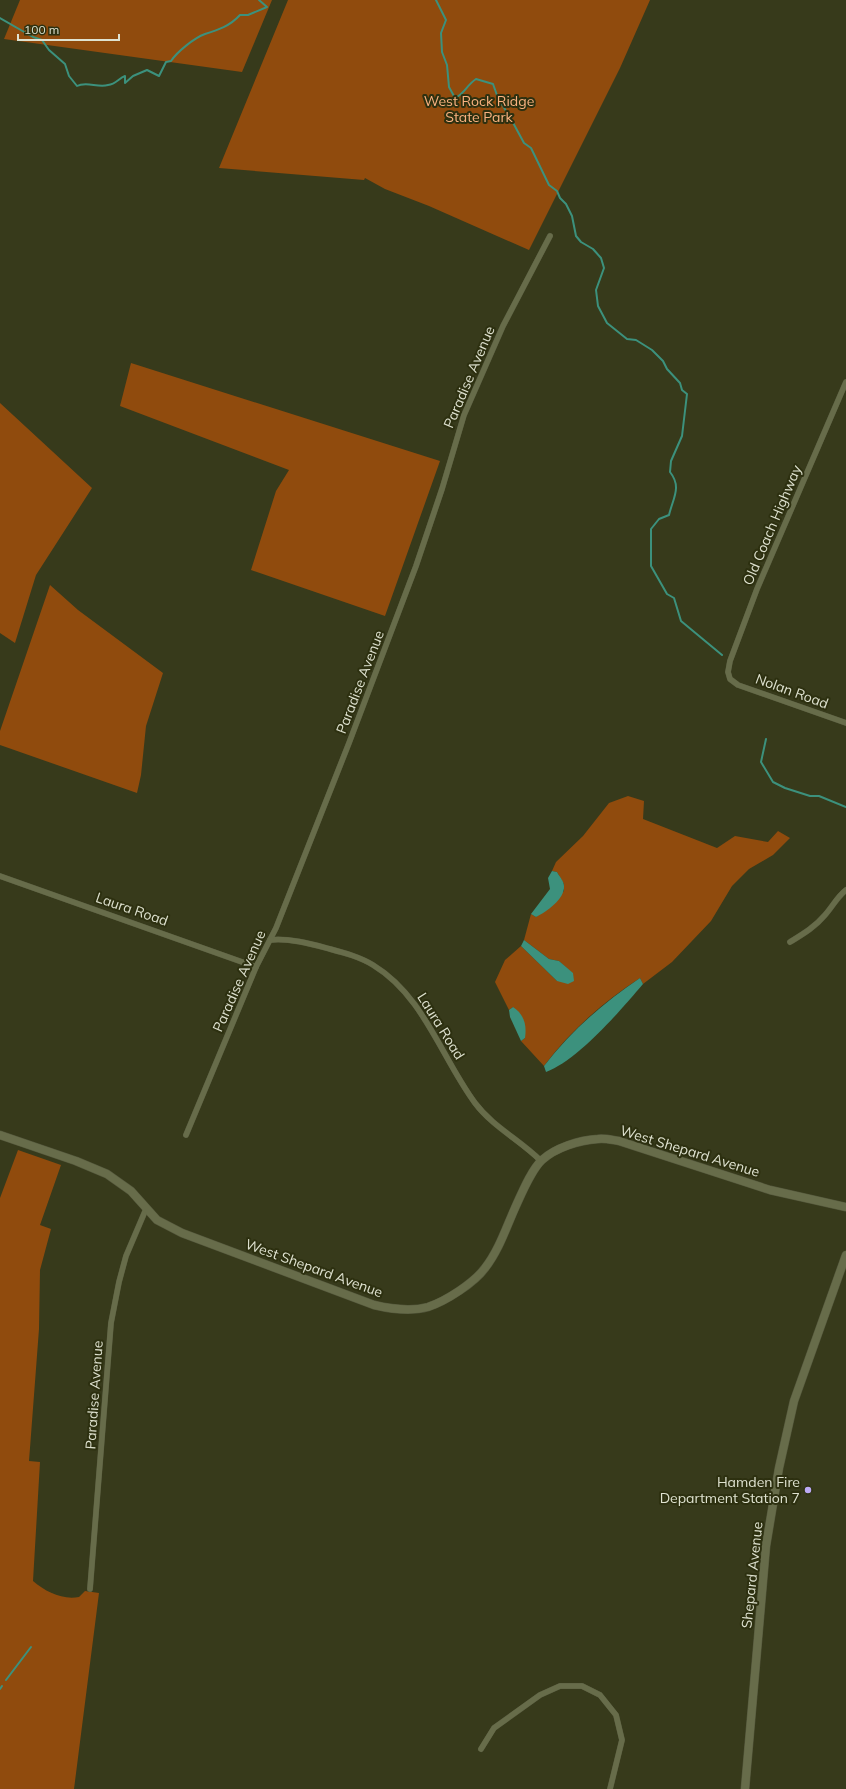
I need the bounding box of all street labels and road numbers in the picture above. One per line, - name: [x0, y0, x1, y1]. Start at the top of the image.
- street label: Paradise Avenue: [439, 323, 499, 431]
- street label: Old Coach Highway: [739, 462, 806, 588]
- street label: Paradise Avenue: [332, 628, 388, 736]
- street label: Nolan Road: [753, 669, 831, 713]
- street label: Laura Road: [93, 888, 171, 930]
- street label: Paradise Avenue: [209, 927, 269, 1035]
- street label: Laura Road: [413, 989, 469, 1063]
- street label: West Shepard Avenue: [618, 1121, 762, 1181]
- street label: West Shepard Avenue: [243, 1235, 385, 1301]
- street label: Paradise Avenue: [81, 1340, 107, 1450]
- street label: Shepard Avenue: [737, 1521, 767, 1629]

